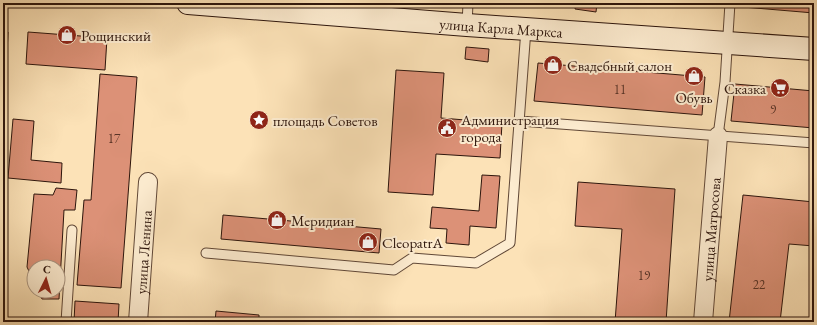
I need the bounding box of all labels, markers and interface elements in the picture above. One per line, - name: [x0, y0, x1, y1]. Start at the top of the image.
- street label: улица Карла Маркса: [439, 13, 563, 41]
- shop icon: Рощинский: [56, 24, 78, 46]
- place label: Рощинский: [81, 26, 151, 45]
- shop icon: Свадебный салон: [542, 54, 564, 76]
- place label: Свадебный салон: [567, 56, 672, 75]
- shop icon: Обувь: [683, 65, 705, 87]
- supermarket icon: Сказка: [769, 77, 791, 99]
- place label: Сказка: [724, 79, 766, 98]
- house number: 11: [614, 81, 626, 98]
- place label: Обувь: [675, 88, 713, 107]
- house number: 9: [770, 101, 777, 118]
- place icon: площадь Советов: [248, 109, 270, 131]
- place label: Администрация города: [460, 110, 560, 146]
- place label: площадь Советов: [273, 111, 378, 130]
- public building icon: Администрация города: [436, 117, 458, 139]
- house number: 17: [108, 130, 121, 147]
- street label: улица Матросова: [697, 177, 724, 282]
- shop icon: Меридиан: [266, 209, 288, 231]
- street label: улица Ленина: [131, 210, 155, 295]
- place label: Меридиан: [291, 211, 355, 230]
- shop icon: CleopatrA: [357, 231, 379, 253]
- place label: CleopatrA: [382, 233, 444, 252]
- north arrow: [26, 259, 66, 299]
- text: С: [42, 262, 52, 276]
- house number: 19: [638, 267, 651, 284]
- house number: 22: [753, 276, 766, 293]

